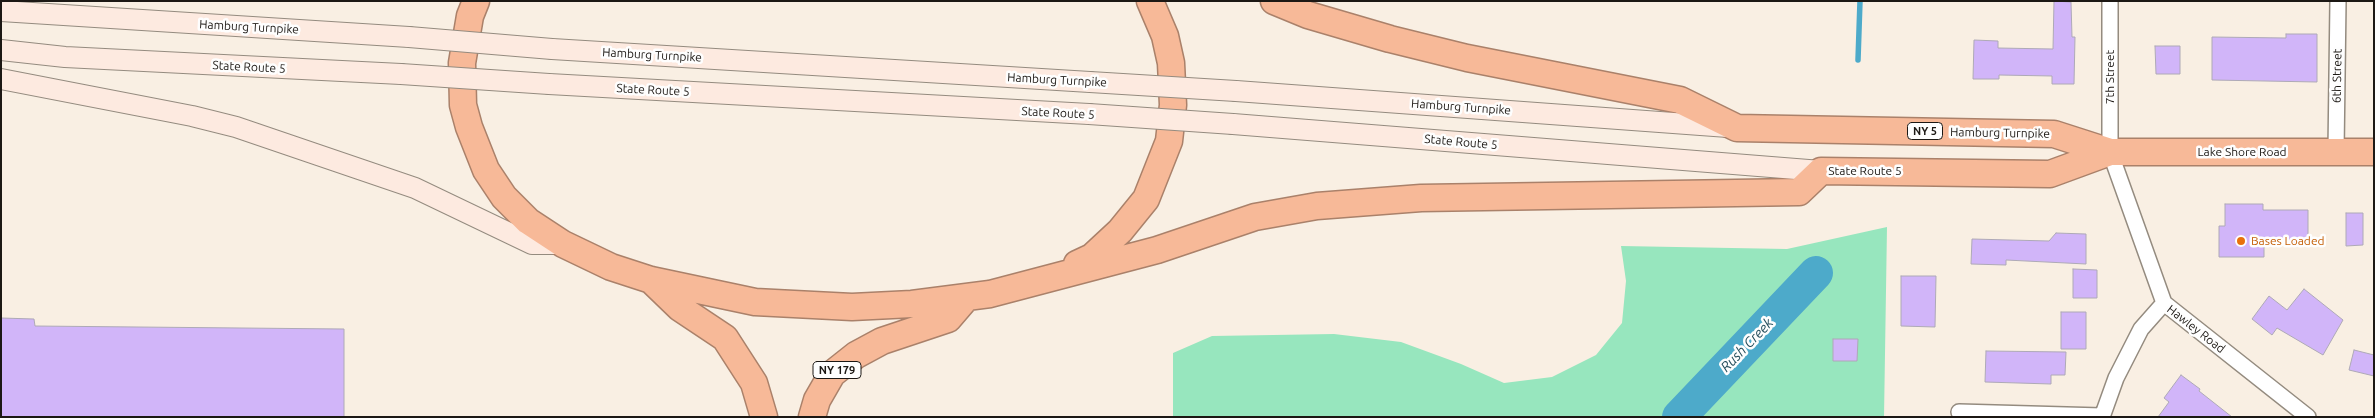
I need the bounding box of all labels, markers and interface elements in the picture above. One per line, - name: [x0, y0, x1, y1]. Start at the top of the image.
- street label: Hamburg Turnpike: [199, 17, 299, 37]
- street label: Hamburg Turnpike: [602, 45, 702, 65]
- street label: 6th Street: [2329, 49, 2345, 103]
- street label: 7th Street: [2103, 50, 2117, 104]
- street label: State Route 5: [212, 58, 286, 76]
- street label: Hamburg Turnpike: [1007, 70, 1107, 90]
- street label: State Route 5: [616, 81, 690, 99]
- street label: Hamburg Turnpike: [1411, 96, 1511, 118]
- street label: State Route 5: [1021, 104, 1095, 122]
- road number: NY 5: [1908, 122, 1942, 140]
- street label: Hamburg Turnpike: [1950, 125, 2050, 141]
- street label: State Route 5: [1424, 132, 1498, 152]
- street label: Lake Shore Road: [2197, 145, 2287, 159]
- street label: State Route 5: [1828, 164, 1902, 178]
- place label: Bases Loaded: [2251, 234, 2325, 248]
- marker: Bases Loaded: [2235, 235, 2247, 247]
- street label: Hawley Road: [2164, 302, 2228, 356]
- water label: Rush Creek: [1717, 315, 1777, 375]
- road number: NY 179: [813, 362, 861, 378]

